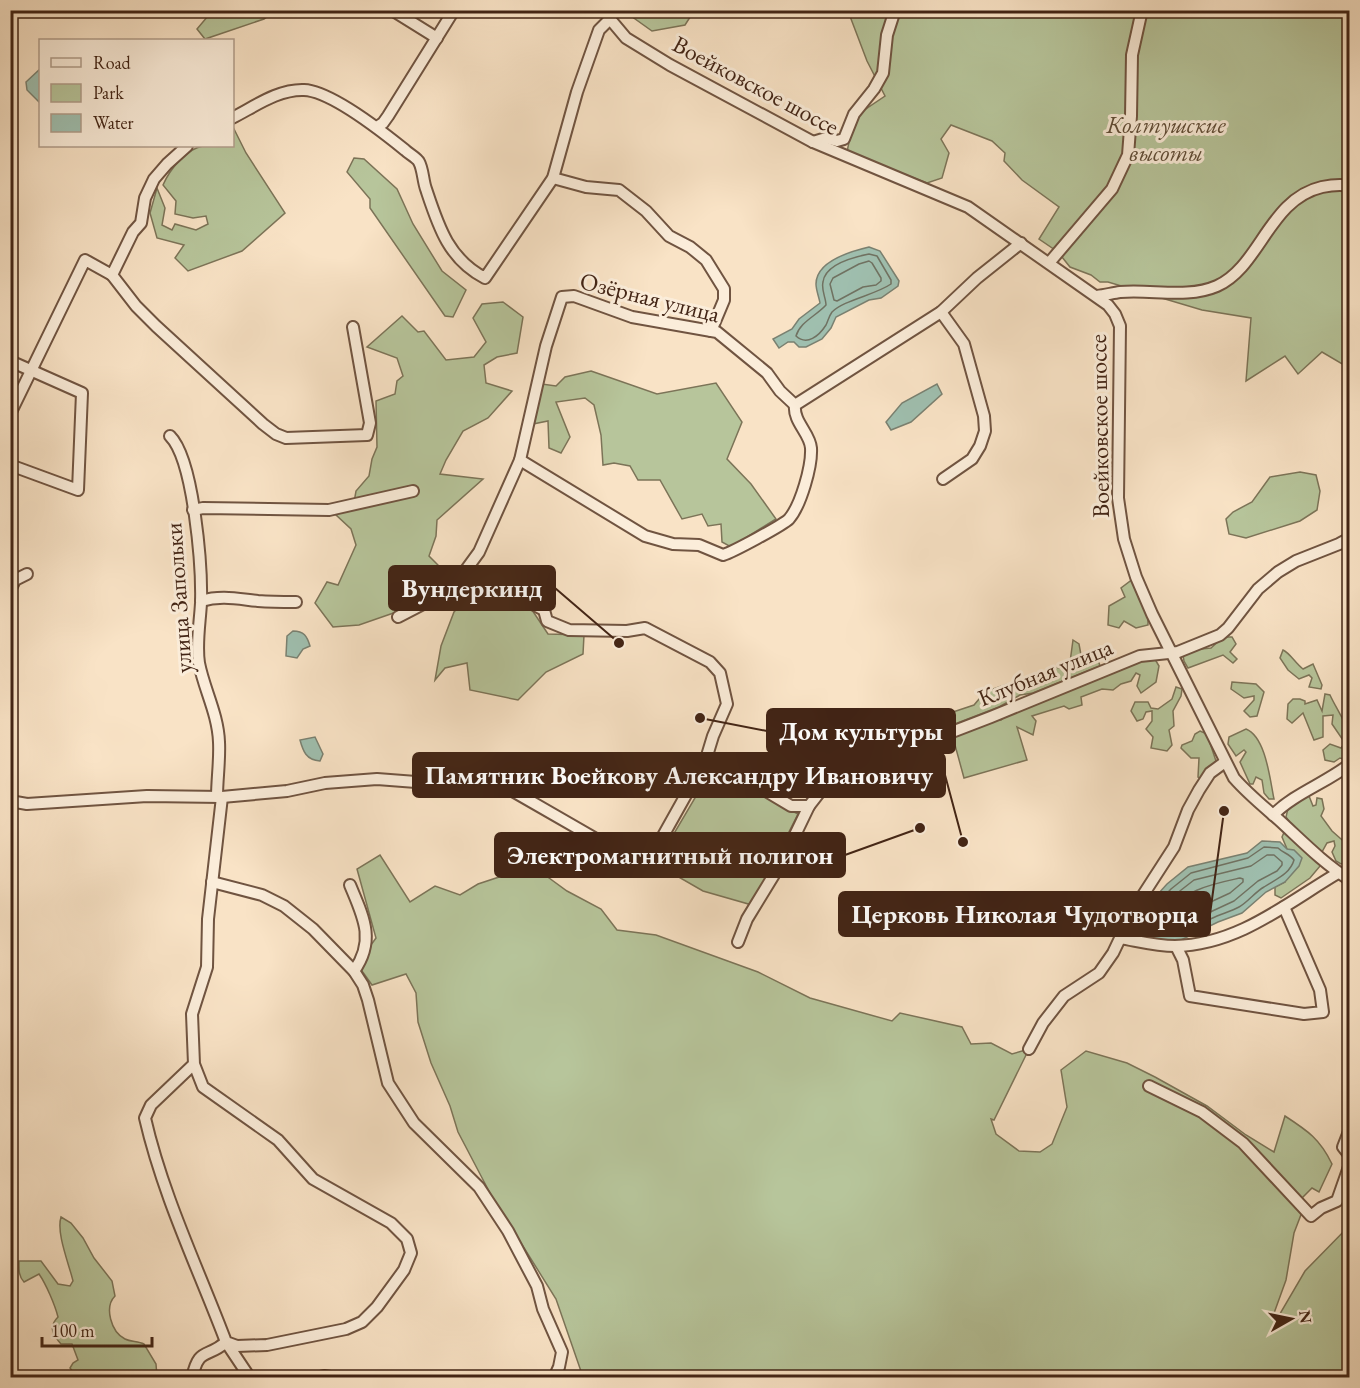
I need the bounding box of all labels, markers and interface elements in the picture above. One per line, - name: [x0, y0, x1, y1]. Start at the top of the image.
- street label: Воейковское шоссе: [668, 28, 844, 142]
- legend: [39, 39, 234, 147]
- text: Road: [93, 51, 132, 74]
- text: Park: [93, 81, 124, 104]
- park label: Колтушские высоты: [1105, 109, 1227, 168]
- text: Water: [93, 111, 134, 134]
- street label: Озёрная улица: [577, 265, 724, 329]
- street label: Воейковское шоссе: [1082, 334, 1116, 518]
- street label: улица Запольки: [157, 521, 199, 674]
- callout: Вундеркинд: [389, 566, 555, 610]
- text: Вундеркинд: [401, 571, 543, 605]
- street label: Клубная улица: [973, 631, 1117, 713]
- callout: Дом культуры: [767, 709, 955, 753]
- text: Дом культуры: [779, 714, 943, 748]
- callout: Памятник Воейкову Александру Ивановичу: [413, 753, 945, 797]
- text: Памятник Воейкову Александру Ивановичу: [425, 758, 934, 792]
- callout: Электромагнитный полигон: [495, 833, 845, 877]
- text: Электромагнитный полигон: [507, 838, 833, 872]
- callout: Церковь Николая Чудотворца: [839, 892, 1210, 936]
- text: Церковь Николая Чудотворца: [852, 897, 1199, 931]
- north arrow: [1261, 1289, 1321, 1349]
- text: N: [1294, 1309, 1317, 1325]
- scale bar: [42, 1310, 152, 1348]
- text: 100 m: [51, 1319, 95, 1342]

